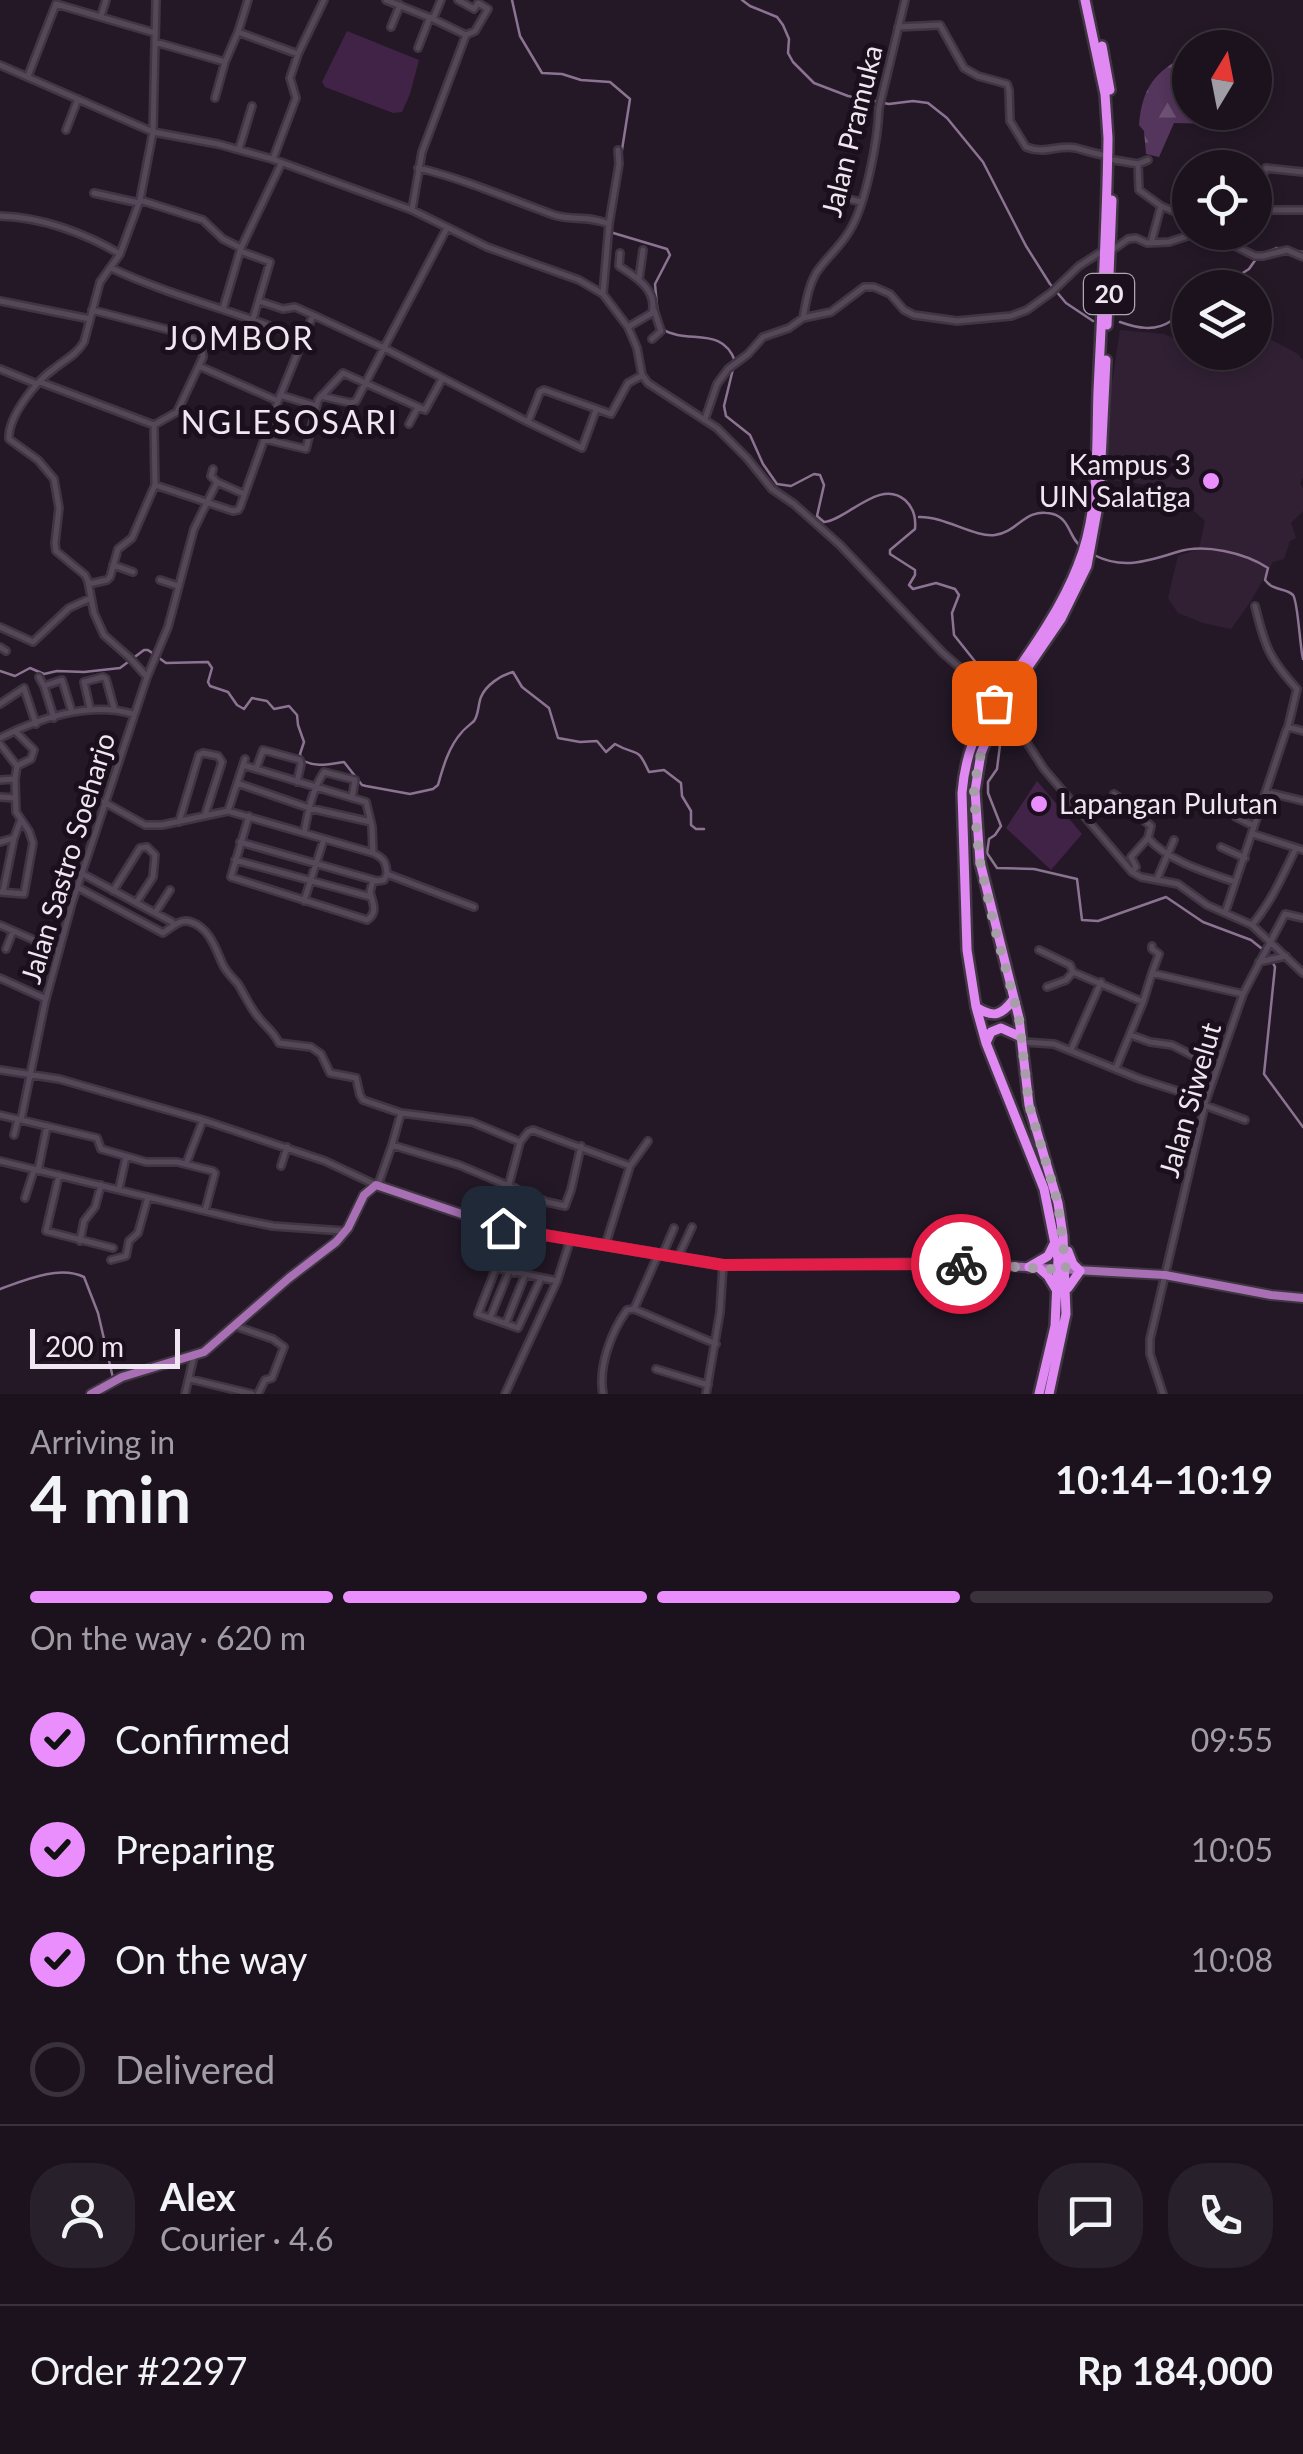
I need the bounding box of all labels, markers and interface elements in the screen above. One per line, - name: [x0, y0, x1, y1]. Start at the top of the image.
- north arrow: [1172, 30, 1272, 130]
- map controls: [1172, 30, 1272, 370]
- street label: Jalan Pramuka: [813, 41, 889, 220]
- button: locate: [1172, 150, 1272, 250]
- button: layers: [1172, 270, 1272, 370]
- road number: 20: [1084, 274, 1134, 314]
- district label: JOMBOR: [165, 318, 315, 357]
- district label: NGLESOSARI: [181, 402, 399, 441]
- place label: Kampus 3 UIN Salatiga: [1039, 447, 1191, 513]
- marker: Kampus 3 UIN Salatiga: [1200, 470, 1222, 492]
- pin: [952, 661, 1037, 746]
- icon: bag: [967, 676, 1022, 731]
- street label: Jalan Sastro Soeharjo: [13, 728, 121, 987]
- place label: Lapangan Pulutan: [1059, 786, 1278, 820]
- marker: Lapangan Pulutan: [1028, 793, 1050, 815]
- street label: Jalan Siwelut: [1151, 1019, 1227, 1181]
- pin: [461, 1186, 546, 1271]
- icon: home: [476, 1201, 531, 1256]
- courier: [911, 1214, 1011, 1314]
- icon: bike: [934, 1237, 989, 1292]
- scale bar: [30, 1324, 180, 1368]
- text: 200 m: [45, 1329, 124, 1363]
- text: Arriving in: [30, 1422, 175, 1461]
- text: 10:14–10:19: [1055, 1456, 1273, 1502]
- text: 4 min: [30, 1459, 191, 1537]
- text: On the way · 620 m: [30, 1618, 306, 1657]
- icon: check: [30, 1712, 85, 1767]
- text: Confirmed: [115, 1716, 291, 1762]
- text: 09:55: [1191, 1720, 1273, 1759]
- icon: check: [30, 1822, 85, 1877]
- text: Preparing: [115, 1826, 275, 1872]
- text: 10:05: [1191, 1830, 1273, 1869]
- icon: check: [30, 1932, 85, 1987]
- text: On the way: [115, 1936, 307, 1982]
- text: 10:08: [1191, 1940, 1273, 1979]
- text: Delivered: [115, 2046, 275, 2092]
- button: person: [30, 2163, 135, 2268]
- button: chat: [1038, 2163, 1143, 2268]
- button: phone: [1168, 2163, 1273, 2268]
- text: Alex: [160, 2173, 236, 2219]
- text: Courier · 4.6: [160, 2219, 334, 2258]
- text: Order #2297: [30, 2347, 247, 2393]
- text: Rp 184,000: [1077, 2347, 1273, 2393]

